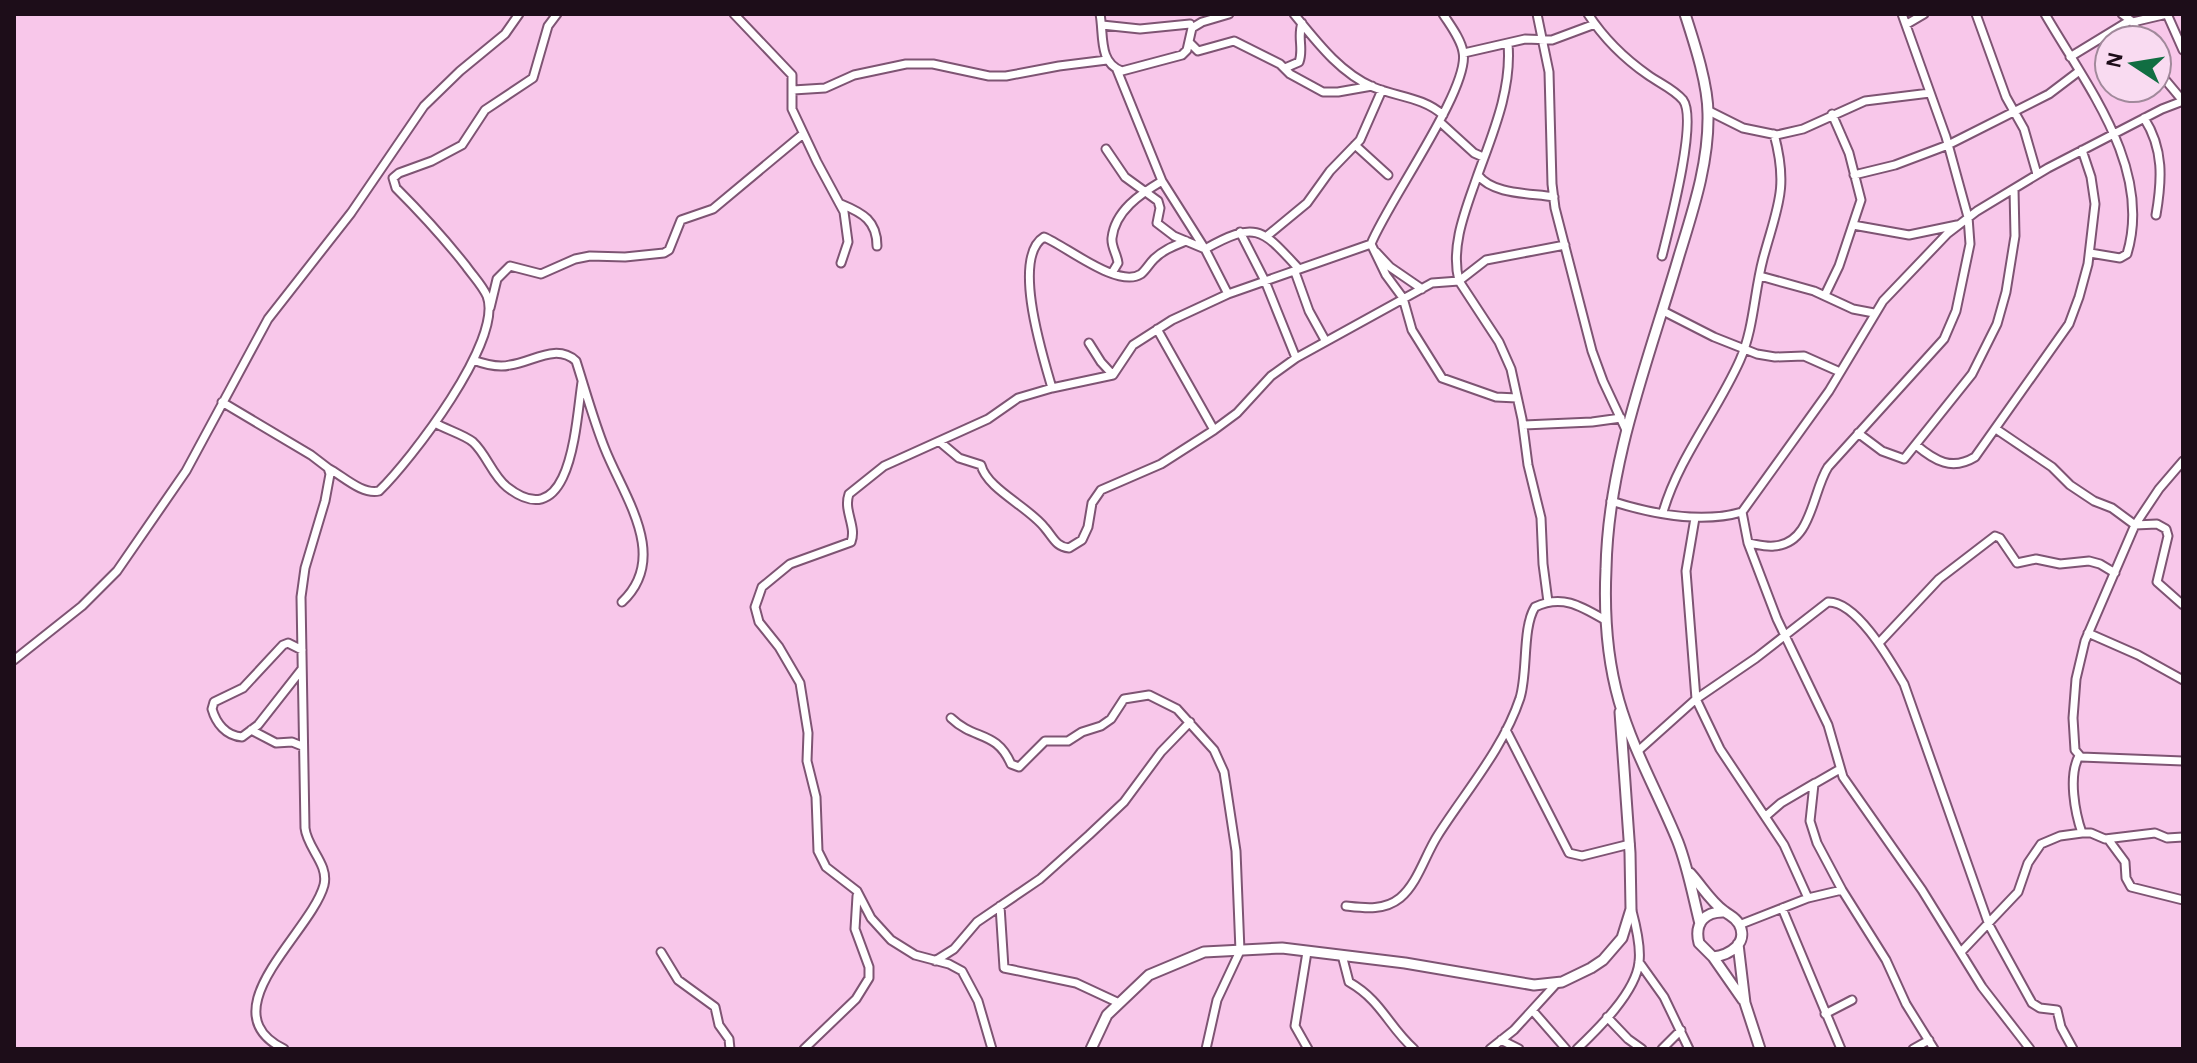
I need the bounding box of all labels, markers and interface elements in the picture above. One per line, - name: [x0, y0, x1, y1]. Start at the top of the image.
- north arrow: [2093, 24, 2173, 104]
- text: N: [2102, 50, 2127, 70]

